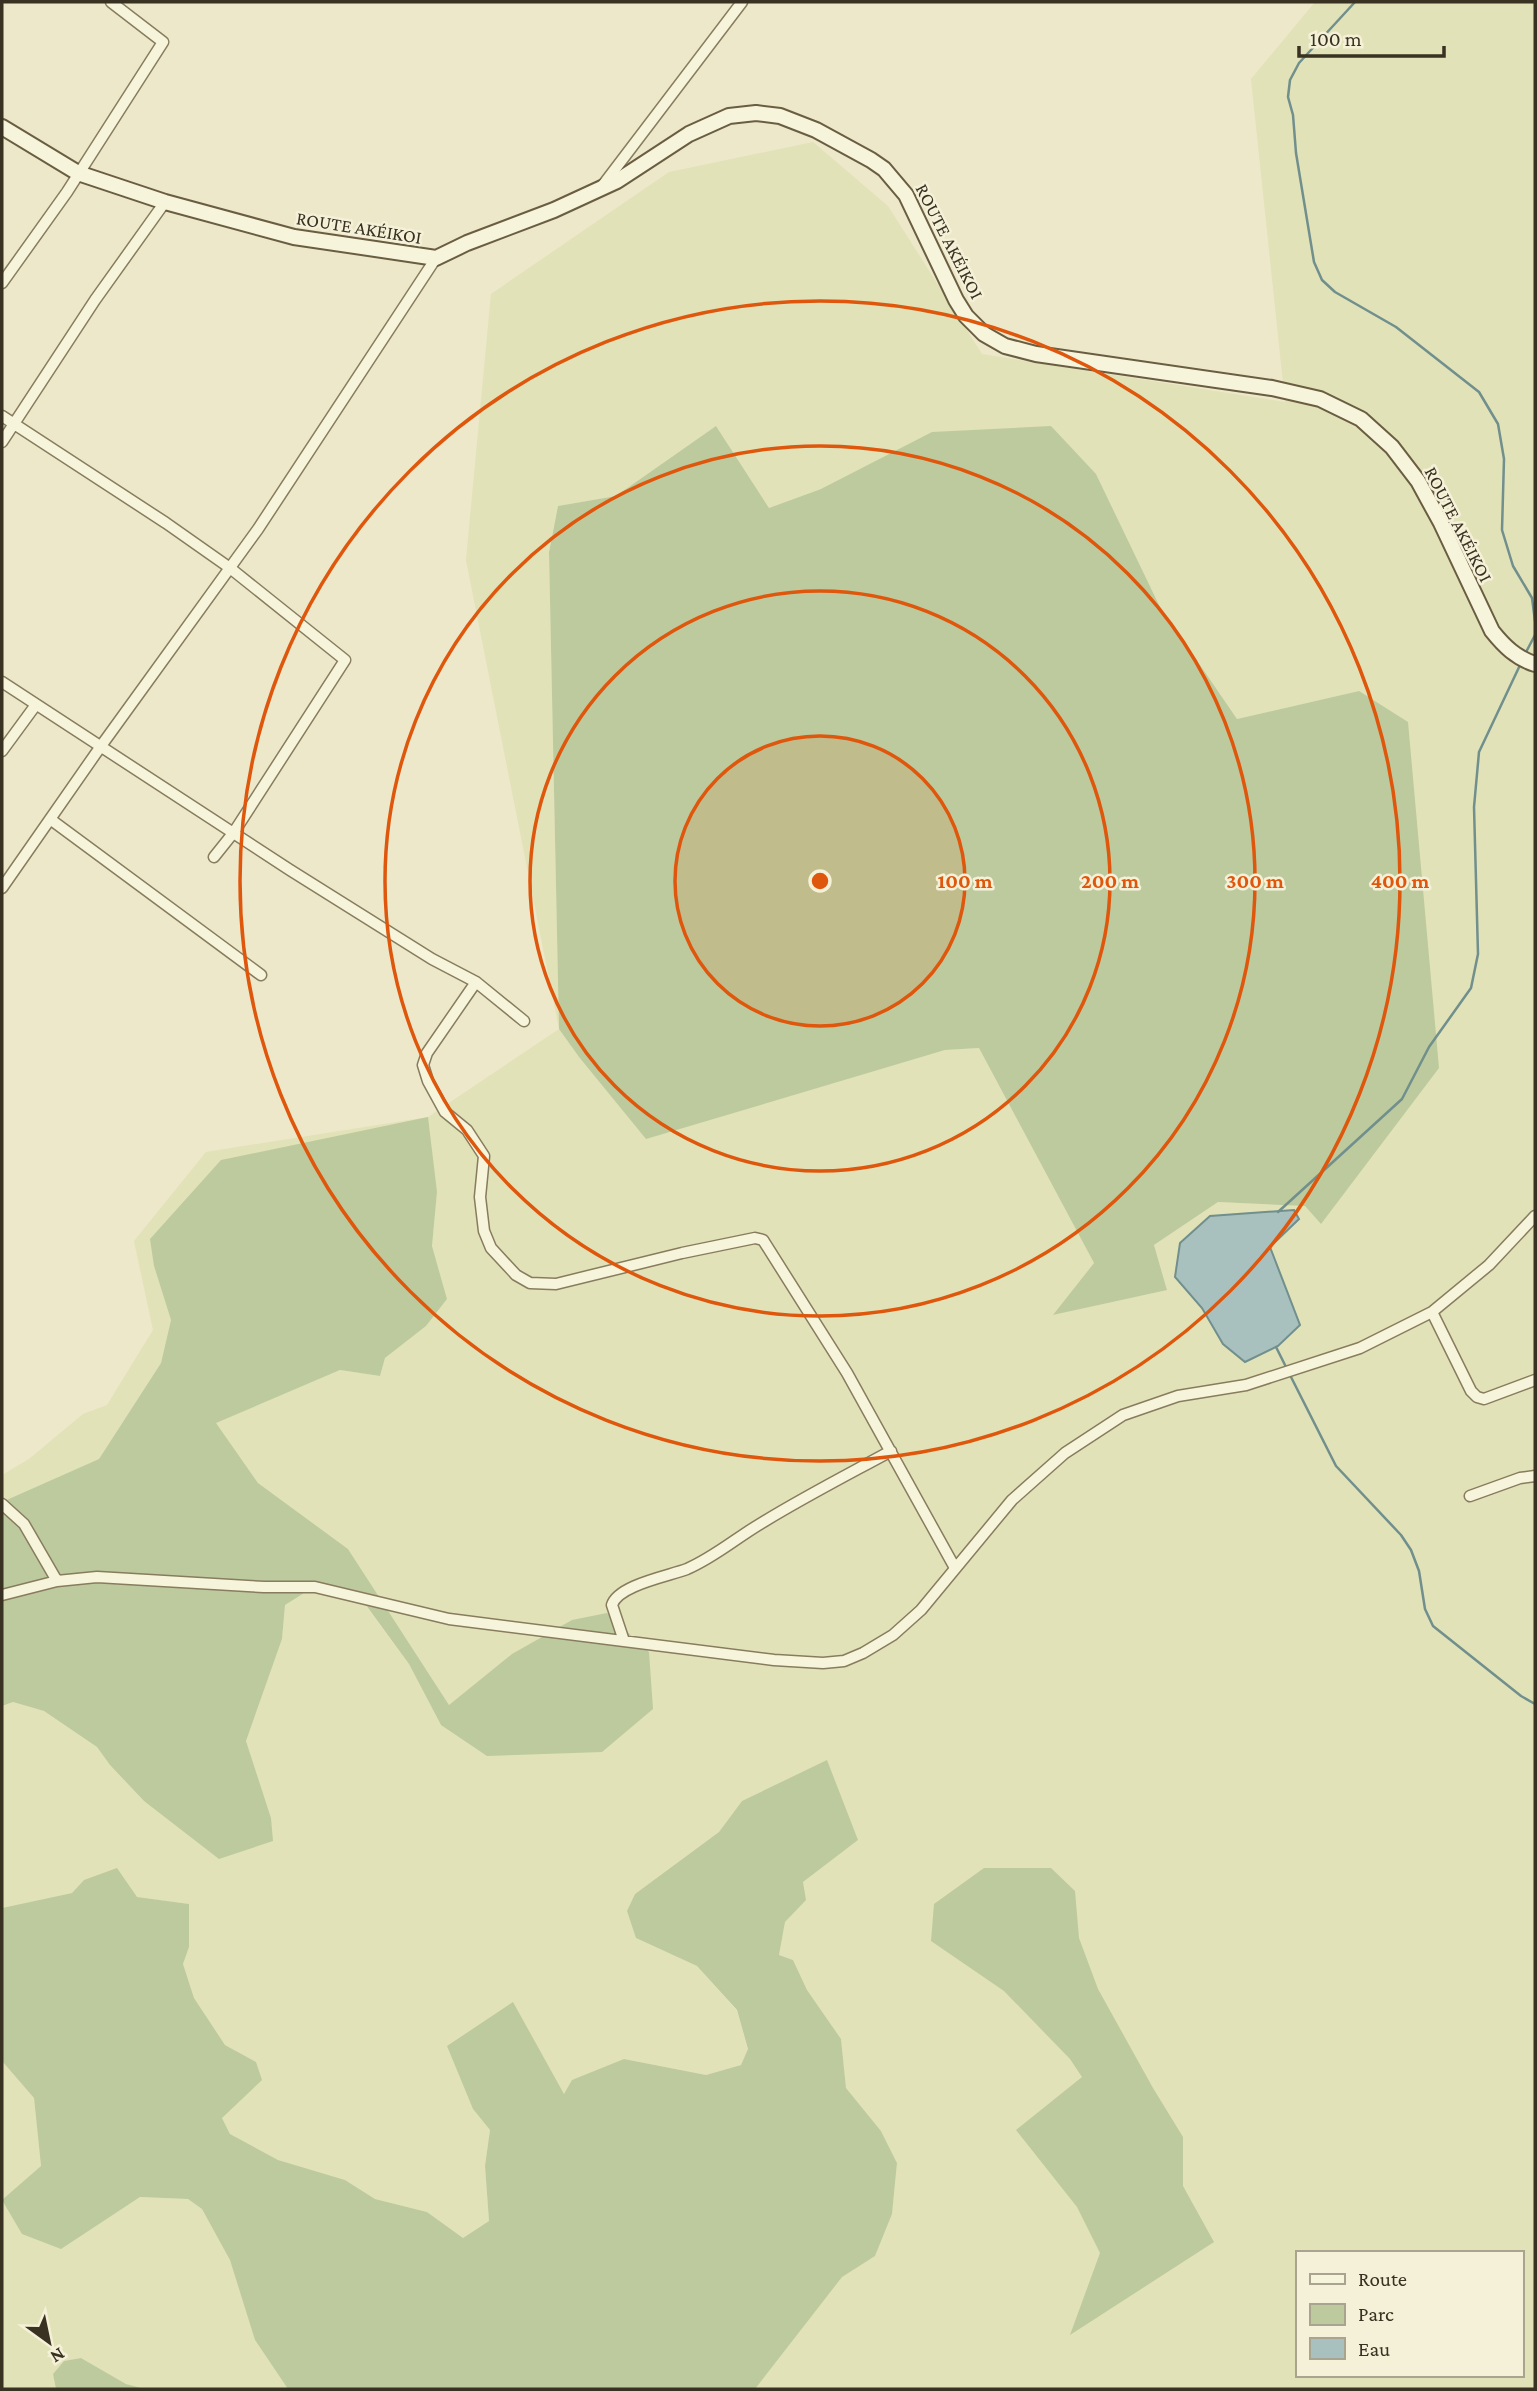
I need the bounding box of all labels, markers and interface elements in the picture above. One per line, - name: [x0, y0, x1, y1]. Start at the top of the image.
- scale bar: [1299, 14, 1444, 58]
- text: 100 m: [1310, 27, 1362, 51]
- street label: ROUTE AKÉIKOI: [911, 180, 988, 302]
- street label: ROUTE AKÉIKOI: [295, 207, 423, 248]
- street label: ROUTE AKÉIKOI: [1420, 463, 1497, 585]
- centre of rings: [808, 869, 832, 893]
- text: 100 m: [937, 869, 993, 893]
- text: 200 m: [1081, 869, 1139, 893]
- text: 300 m: [1226, 869, 1284, 893]
- text: 400 m: [1371, 869, 1430, 893]
- legend: [1296, 2251, 1523, 2377]
- text: Route: [1358, 2267, 1407, 2291]
- text: Parc: [1358, 2302, 1394, 2326]
- north arrow: [14, 2307, 84, 2377]
- text: Eau: [1358, 2337, 1390, 2361]
- text: N: [47, 2344, 69, 2368]

